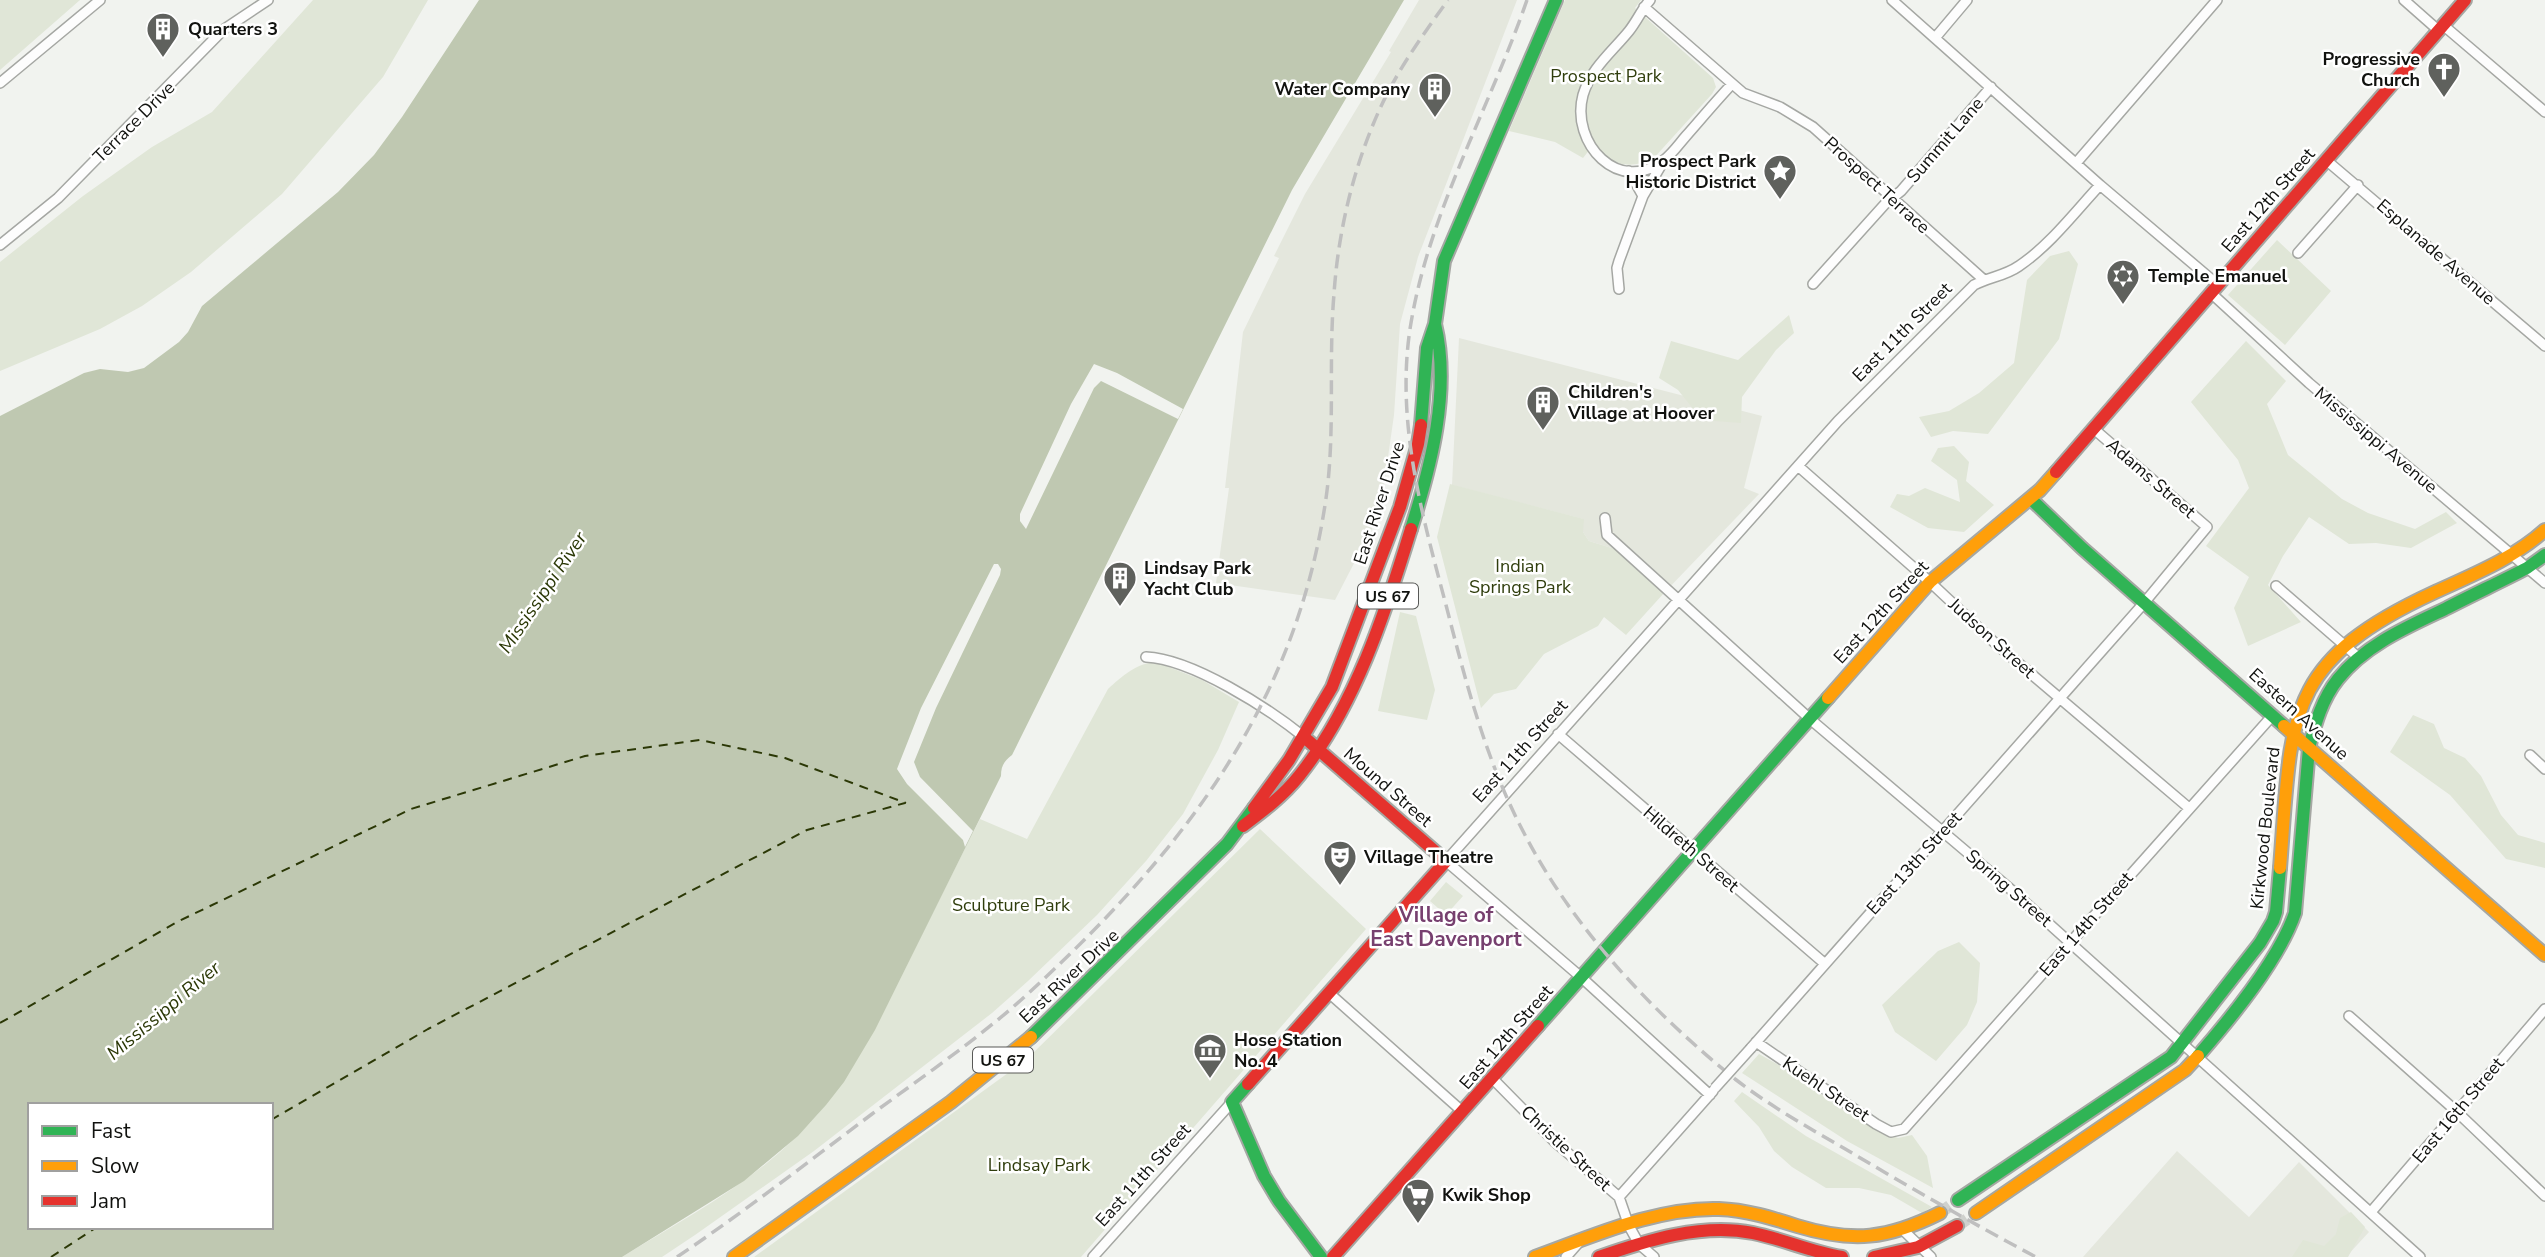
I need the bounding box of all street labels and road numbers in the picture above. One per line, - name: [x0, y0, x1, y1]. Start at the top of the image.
- street label: Terrace Drive: [88, 76, 180, 168]
- street label: Summit Lane: [1901, 92, 1989, 188]
- street label: Prospect Terrace: [1819, 131, 1935, 239]
- street label: East 12th Street: [2216, 142, 2321, 257]
- street label: Esplanade Avenue: [2371, 194, 2501, 310]
- street label: East 11th Street: [1847, 277, 1957, 387]
- street label: Mississippi Avenue: [2309, 381, 2443, 499]
- street label: Adams Street: [2101, 433, 2201, 524]
- street label: East River Drive: [1348, 438, 1410, 568]
- street label: East 12th Street: [1828, 555, 1934, 669]
- road number: US 67: [1358, 583, 1418, 608]
- street label: Judson Street: [1943, 592, 2041, 684]
- street label: Eastern Avenue: [2244, 663, 2354, 765]
- street label: East 11th Street: [1467, 694, 1573, 808]
- street label: Mound Street: [1339, 742, 1438, 833]
- street label: Kirkwood Boulevard: [2245, 746, 2285, 910]
- street label: Hildreth Street: [1638, 801, 1745, 898]
- street label: East 13th Street: [1861, 806, 1967, 920]
- street label: Spring Street: [1961, 844, 2058, 933]
- street label: East 14th Street: [2034, 866, 2139, 981]
- street label: East River Drive: [1014, 924, 1124, 1028]
- street label: East 12th Street: [1454, 979, 1559, 1094]
- road number: US 67: [973, 1048, 1033, 1072]
- street label: Kuehl Street: [1778, 1051, 1875, 1127]
- street label: East 16th Street: [2407, 1051, 2510, 1168]
- street label: Christie Street: [1516, 1100, 1617, 1197]
- street label: East 11th Street: [1090, 1118, 1196, 1232]

